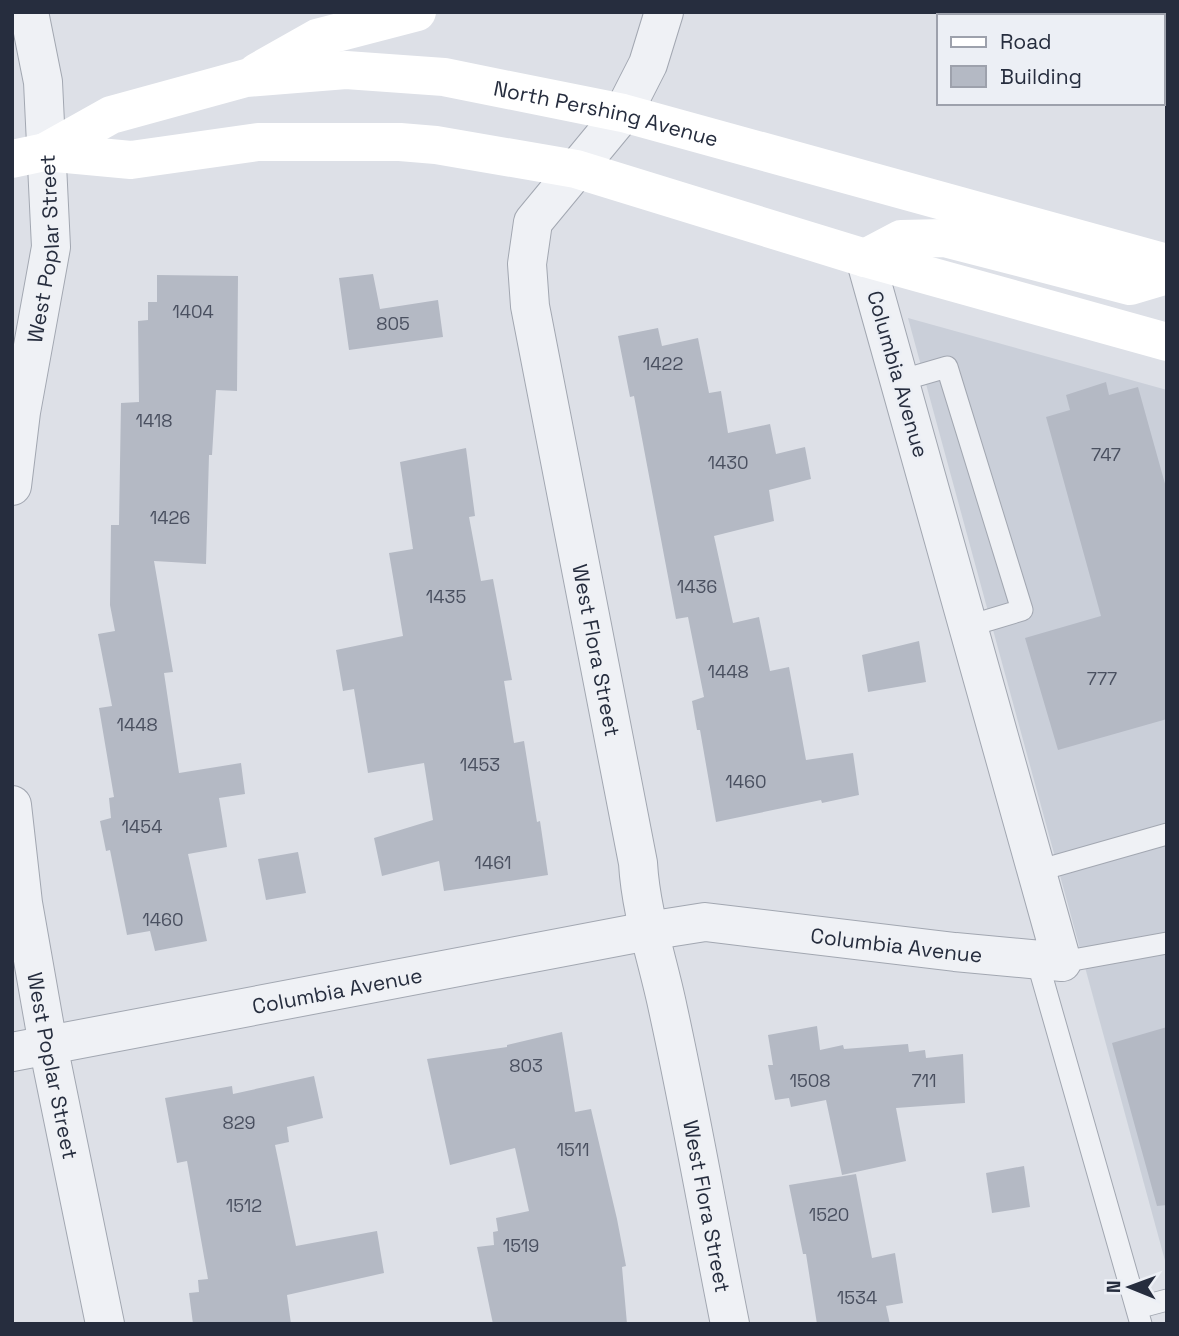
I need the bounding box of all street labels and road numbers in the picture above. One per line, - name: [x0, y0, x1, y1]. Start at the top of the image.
- street label: North Pershing Avenue: [491, 74, 722, 152]
- street label: West Poplar Street: [20, 154, 65, 345]
- street label: Columbia Avenue: [861, 287, 935, 461]
- street label: West Flora Street: [567, 562, 627, 739]
- street label: Columbia Avenue: [809, 921, 984, 968]
- street label: Columbia Avenue: [250, 961, 424, 1020]
- street label: West Poplar Street: [22, 970, 84, 1162]
- street label: West Flora Street: [678, 1118, 737, 1295]

